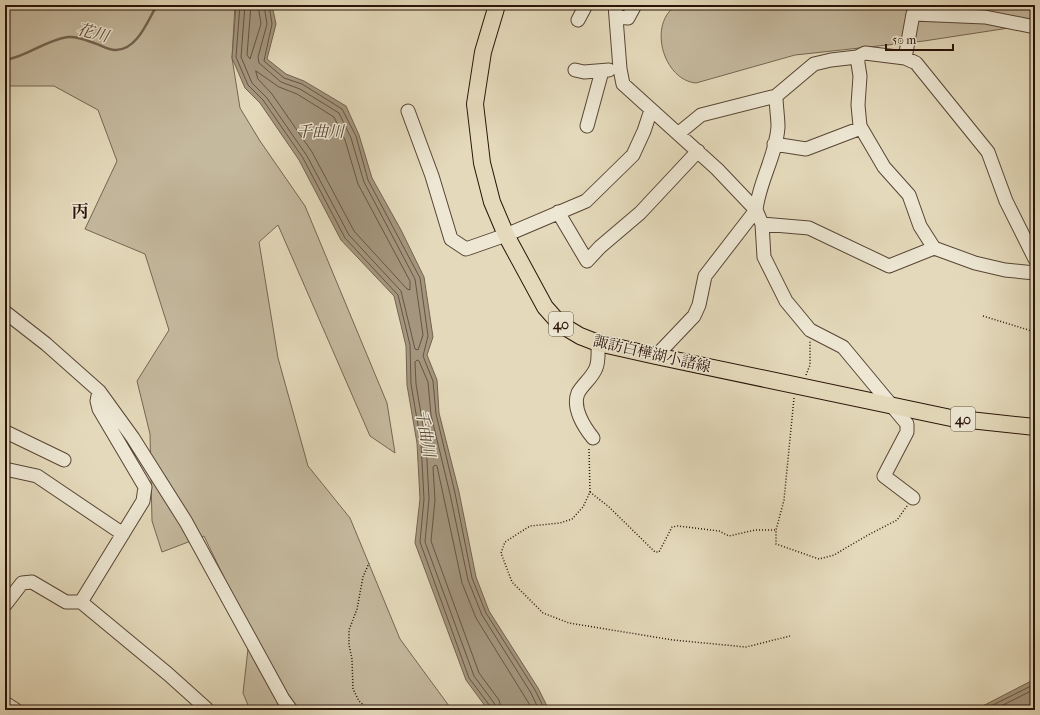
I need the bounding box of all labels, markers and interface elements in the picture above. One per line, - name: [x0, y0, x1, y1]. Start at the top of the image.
- water label: 花川: [75, 19, 113, 46]
- scale bar: [886, 26, 953, 52]
- text: 50 m: [892, 33, 916, 47]
- water label: 千曲川: [296, 122, 346, 141]
- district label: 丙: [72, 201, 89, 221]
- road number: 40: [549, 312, 573, 336]
- street label: 諏訪白樺湖小諸線: [592, 332, 712, 376]
- road number: 40: [951, 407, 975, 431]
- water label: 千曲川: [412, 408, 439, 460]

